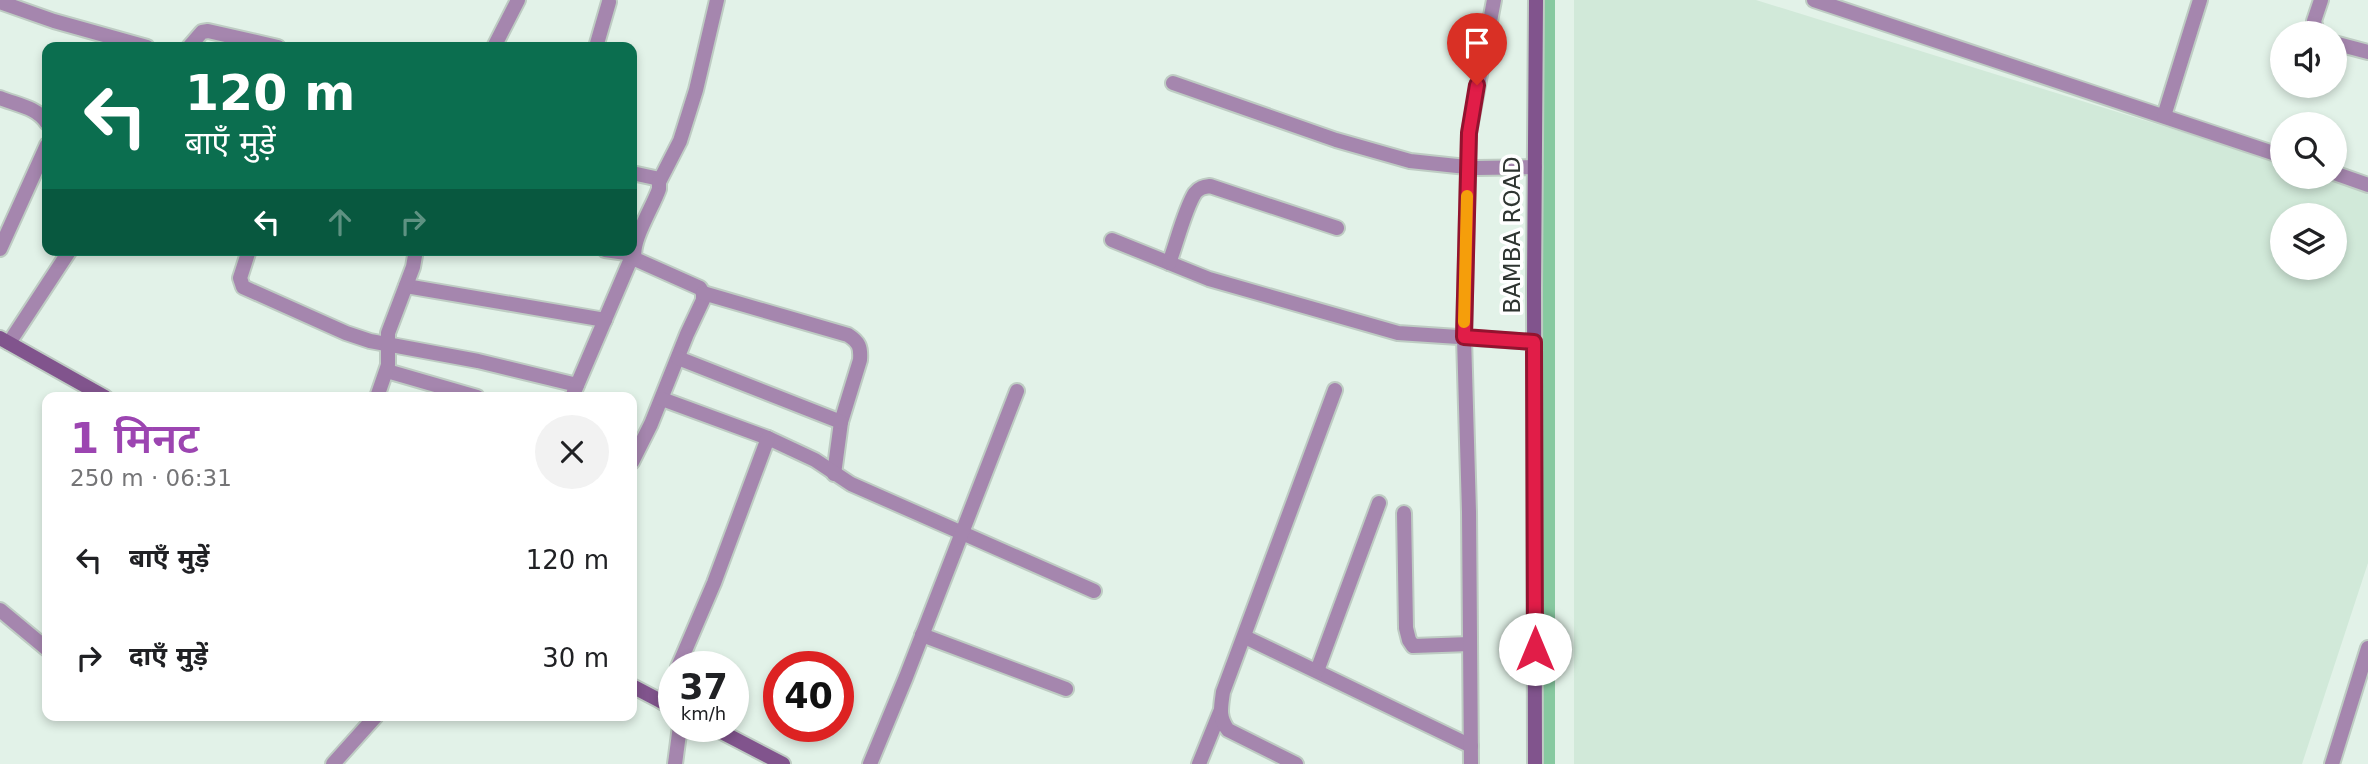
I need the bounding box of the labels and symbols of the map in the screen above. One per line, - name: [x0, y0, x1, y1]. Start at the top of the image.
- pin: [1447, 13, 1507, 85]
- street label: BAMBA ROAD: [1499, 156, 1525, 314]
- position arrow: [1498, 612, 1572, 686]
- speed limit sign: 40: [763, 651, 854, 742]

